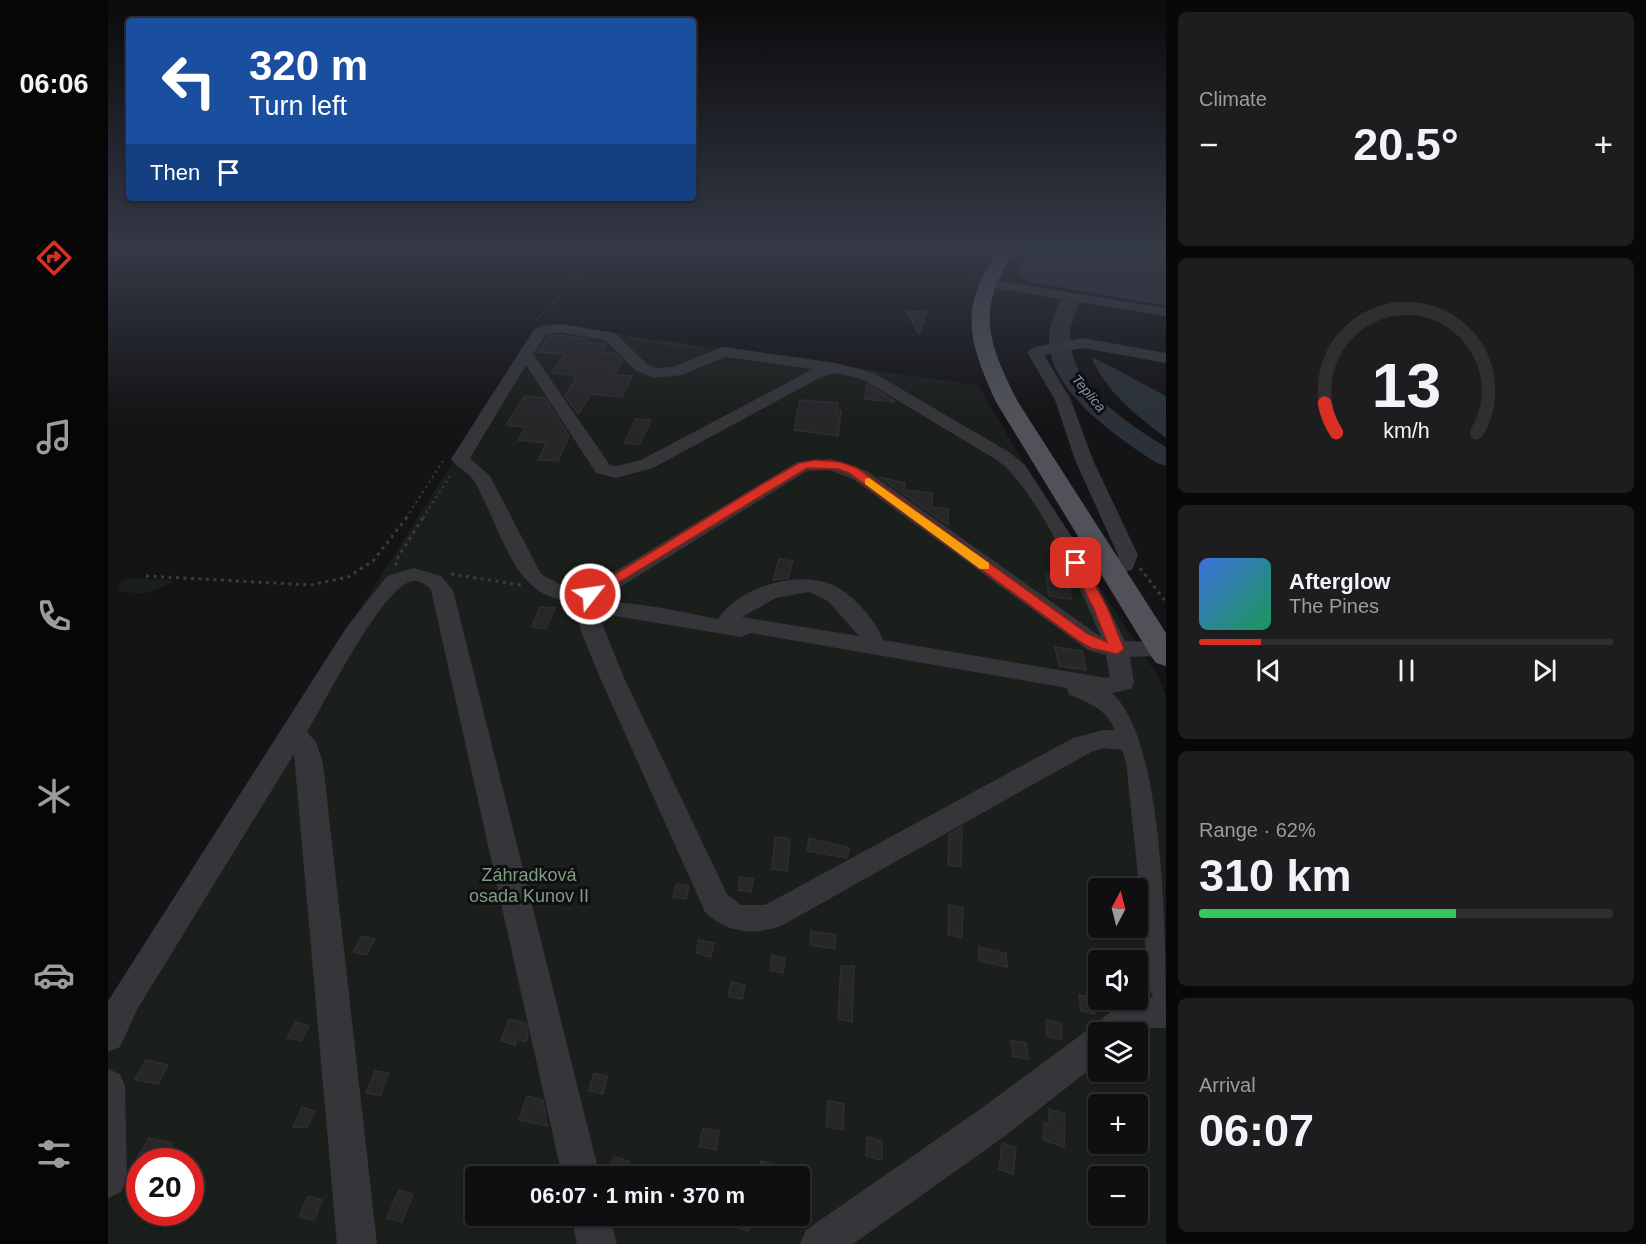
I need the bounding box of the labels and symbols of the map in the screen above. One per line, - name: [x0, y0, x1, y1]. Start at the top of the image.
- water label: Teplica: [1069, 371, 1109, 415]
- pin: [1050, 537, 1101, 588]
- position arrow: [558, 562, 622, 626]
- park label: Záhradková osada Kunov II: [469, 865, 589, 906]
- north arrow: [1088, 878, 1148, 938]
- speed limit sign: 20: [126, 1148, 204, 1226]

